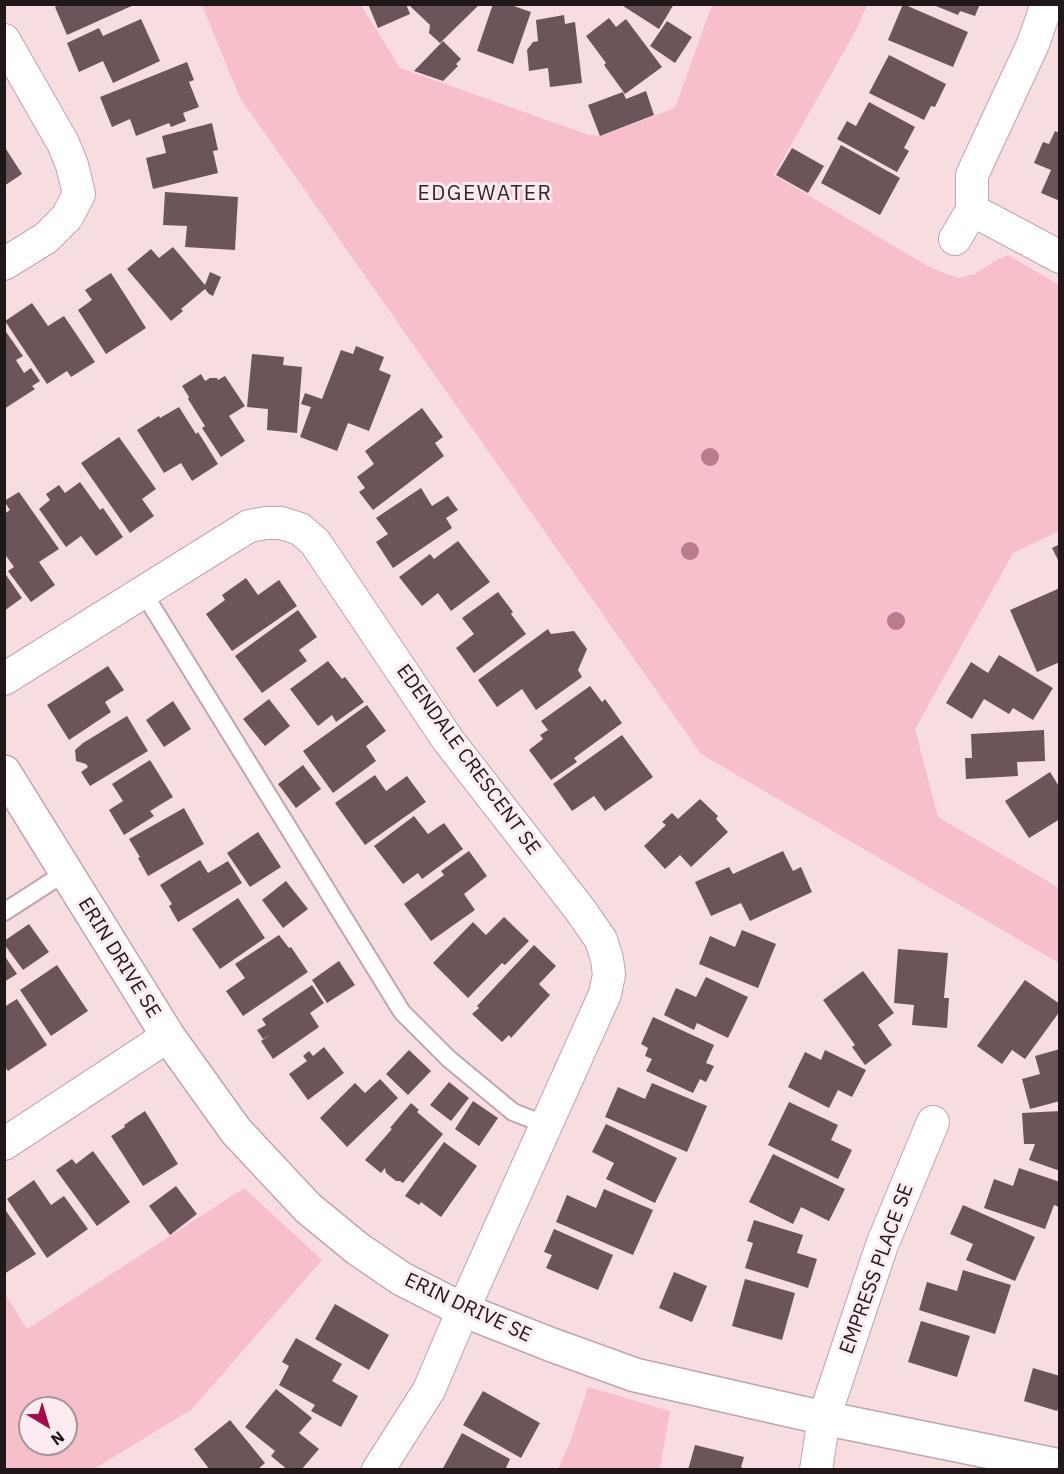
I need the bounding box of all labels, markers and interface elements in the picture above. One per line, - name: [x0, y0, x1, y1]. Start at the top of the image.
- district label: EDGEWATER: [417, 181, 553, 207]
- street label: EDENDALE CRESCENT SE: [391, 660, 545, 860]
- street label: ERIN DRIVE SE: [72, 893, 166, 1023]
- street label: EMPRESS PLACE SE: [835, 1181, 919, 1357]
- street label: ERIN DRIVE SE: [401, 1268, 535, 1348]
- north arrow: [18, 1396, 78, 1456]
- text: N: [47, 1427, 69, 1450]

